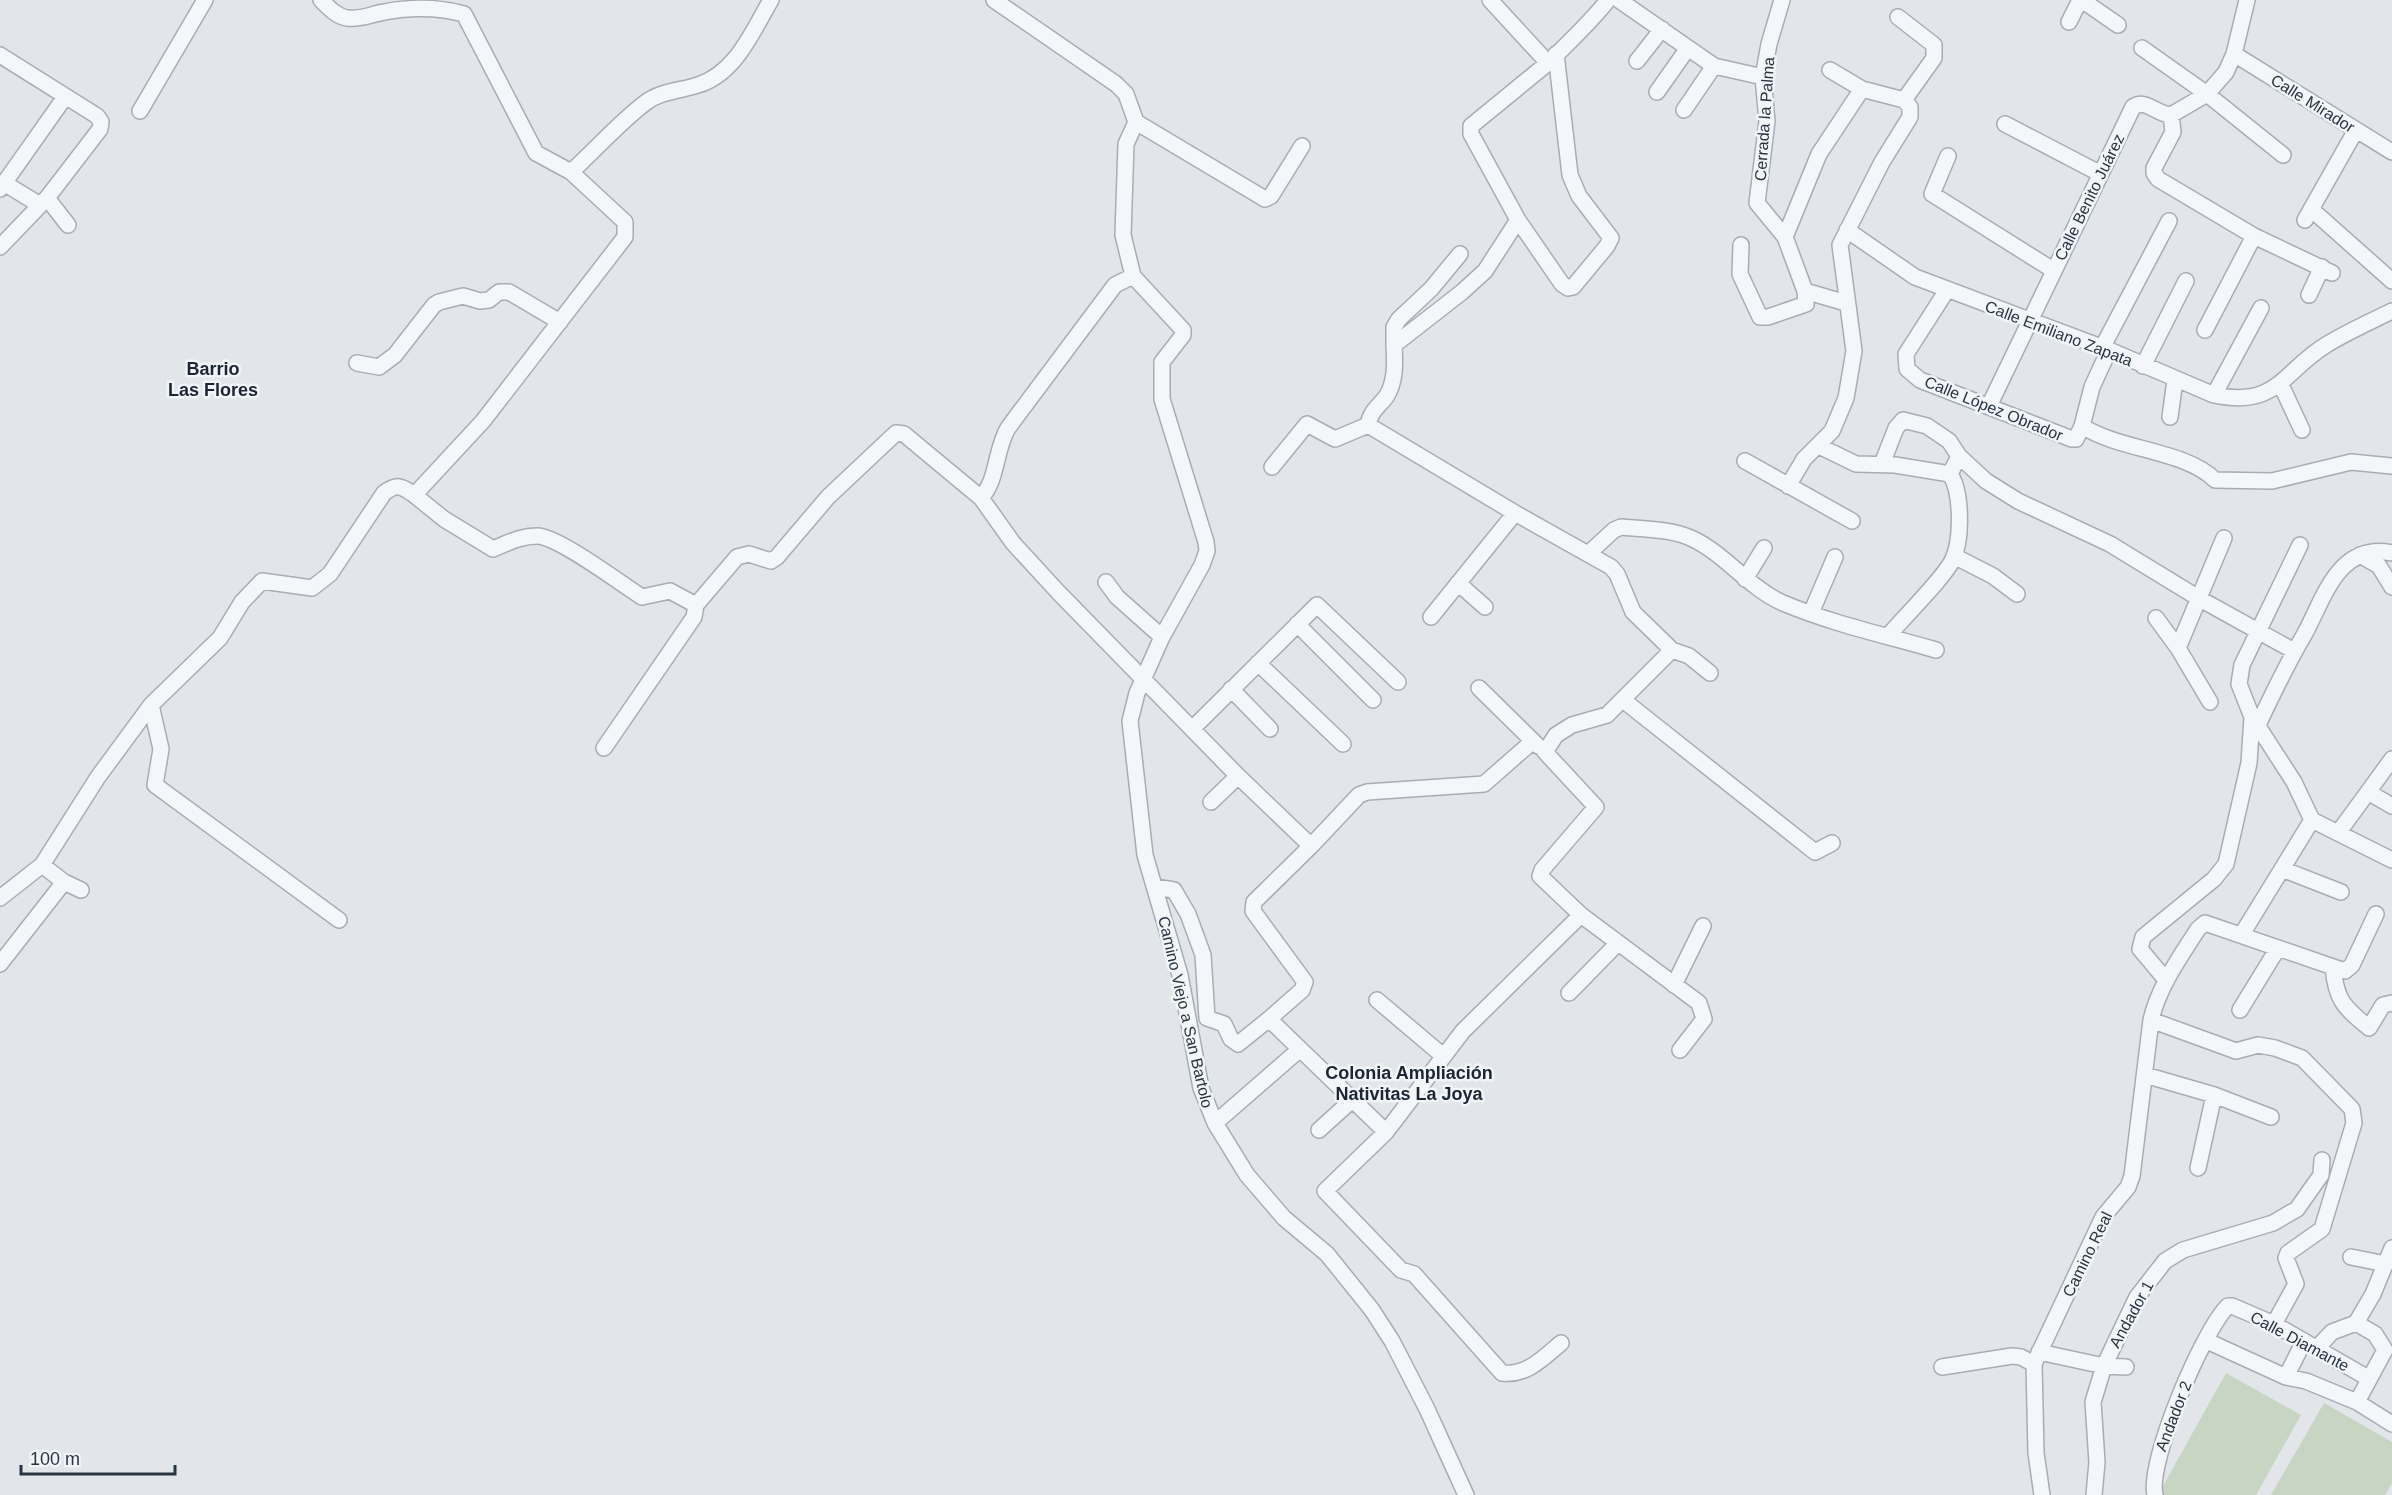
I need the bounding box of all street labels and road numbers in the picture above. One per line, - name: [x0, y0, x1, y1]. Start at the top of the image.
- street label: Cerrada la Palma: [1752, 56, 1777, 182]
- street label: Calle Mirador: [2268, 71, 2358, 136]
- street label: Calle Benito Juárez: [2051, 131, 2128, 263]
- street label: Calle Emiliano Zapata: [1983, 297, 2135, 369]
- street label: Calle López Obrador: [1922, 373, 2066, 444]
- street label: Camino Viejo a San Bartolo: [1155, 915, 1216, 1110]
- street label: Camino Real: [2060, 1209, 2115, 1300]
- street label: Andador 1: [2106, 1278, 2157, 1351]
- street label: Calle Diamante: [2247, 1308, 2352, 1375]
- street label: Andador 2: [2152, 1379, 2195, 1454]

